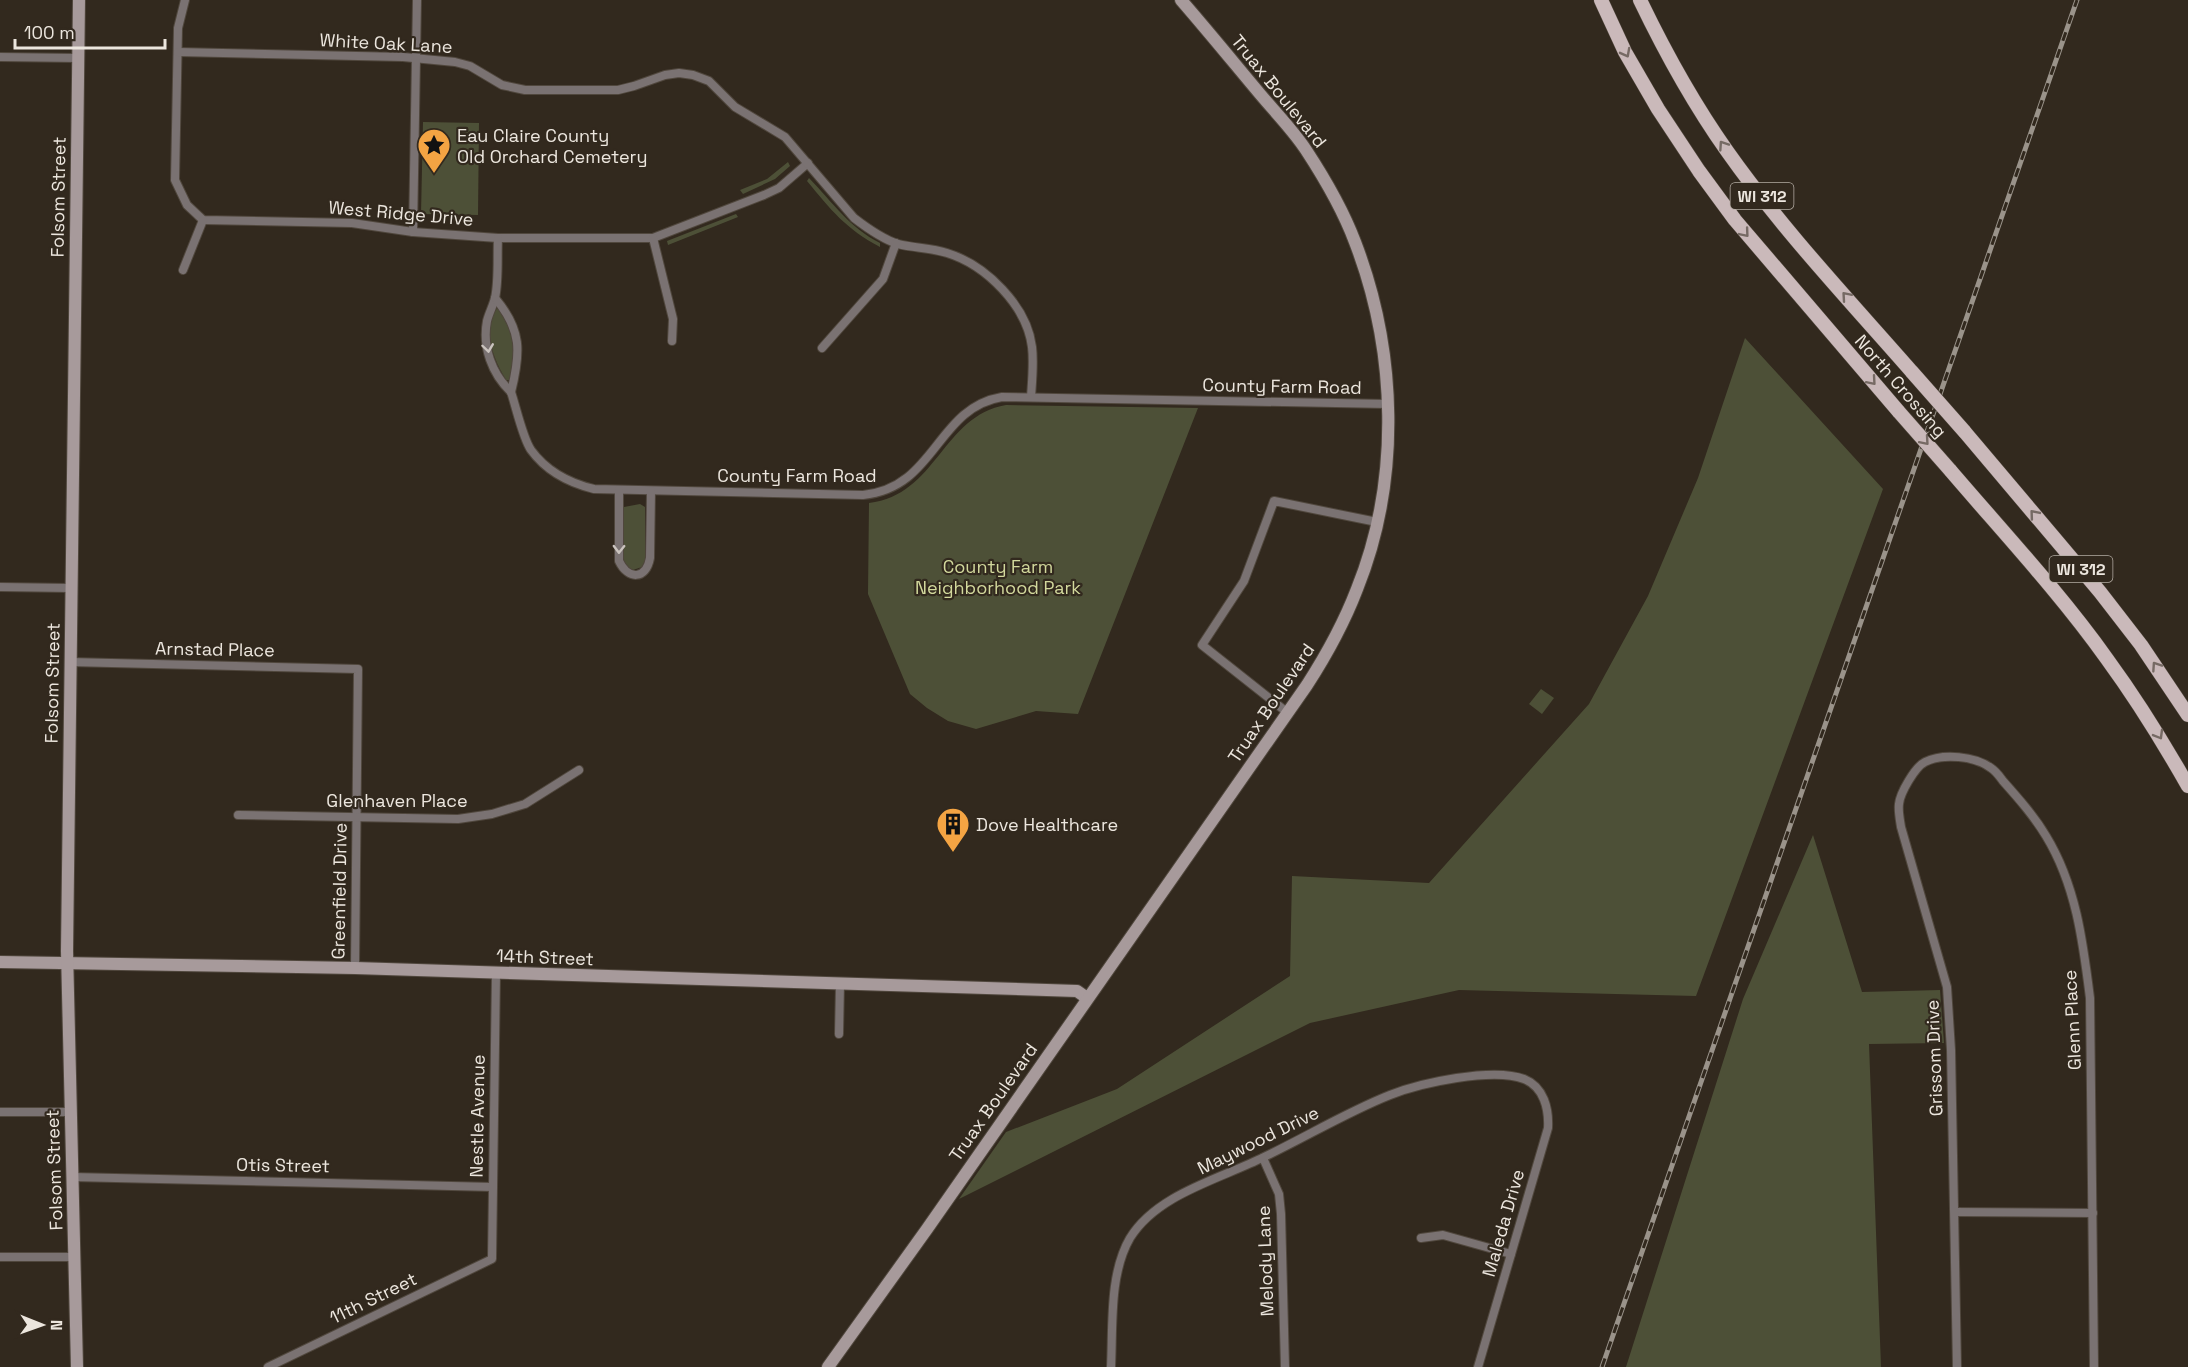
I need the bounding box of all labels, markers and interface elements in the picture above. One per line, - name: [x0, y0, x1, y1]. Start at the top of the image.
- scale bar: [15, 12, 165, 50]
- text: 100 m: [24, 21, 75, 44]
- street label: White Oak Lane: [319, 28, 453, 58]
- street label: Truax Boulevard: [1226, 30, 1332, 152]
- one-way arrow: [1619, 46, 1631, 57]
- place label: Eau Claire County Old Orchard Cemetery: [457, 124, 647, 168]
- place icon: Eau Claire County Old Orchard Cemetery: [416, 127, 452, 174]
- street label: Folsom Street: [45, 136, 71, 258]
- one-way arrow: [1719, 141, 1730, 152]
- road number: WI 312: [1730, 183, 1794, 209]
- street label: West Ridge Drive: [327, 195, 475, 231]
- one-way arrow: [1738, 226, 1749, 237]
- one-way arrow: [1842, 292, 1853, 303]
- street label: North Crossing: [1850, 330, 1952, 442]
- one-way arrow: [481, 343, 493, 352]
- street label: County Farm Road: [1202, 373, 1362, 399]
- one-way arrow: [1865, 374, 1876, 385]
- one-way arrow: [1918, 434, 1929, 445]
- street label: County Farm Road: [717, 464, 877, 487]
- one-way arrow: [2030, 510, 2041, 521]
- one-way arrow: [613, 544, 625, 553]
- park label: County Farm Neighborhood Park: [915, 555, 1081, 599]
- road number: WI 312: [2050, 556, 2112, 582]
- street label: Folsom Street: [39, 622, 65, 744]
- street label: Arnstad Place: [155, 636, 275, 662]
- street label: Truax Boulevard: [1223, 639, 1319, 767]
- one-way arrow: [2152, 662, 2163, 673]
- one-way arrow: [2152, 729, 2163, 739]
- street label: Glenhaven Place: [326, 789, 468, 812]
- building icon: Dove Healthcare: [935, 806, 971, 853]
- place label: Dove Healthcare: [976, 813, 1118, 836]
- street label: Greenfield Drive: [326, 822, 352, 960]
- street label: 14th Street: [496, 944, 594, 970]
- street label: Glenn Place: [2058, 969, 2086, 1071]
- street label: Grissom Drive: [1920, 999, 1948, 1117]
- street label: Truax Boulevard: [944, 1038, 1042, 1166]
- street label: Nestle Avenue: [464, 1054, 490, 1178]
- street label: Maywood Drive: [1193, 1101, 1323, 1179]
- street label: Folsom Street: [40, 1109, 68, 1231]
- street label: Otis Street: [236, 1153, 330, 1177]
- street label: Maleda Drive: [1477, 1167, 1529, 1279]
- street label: Melody Lane: [1252, 1205, 1278, 1317]
- street label: 11th Street: [326, 1267, 420, 1329]
- north arrow: [12, 1295, 72, 1355]
- text: N: [46, 1320, 67, 1331]

